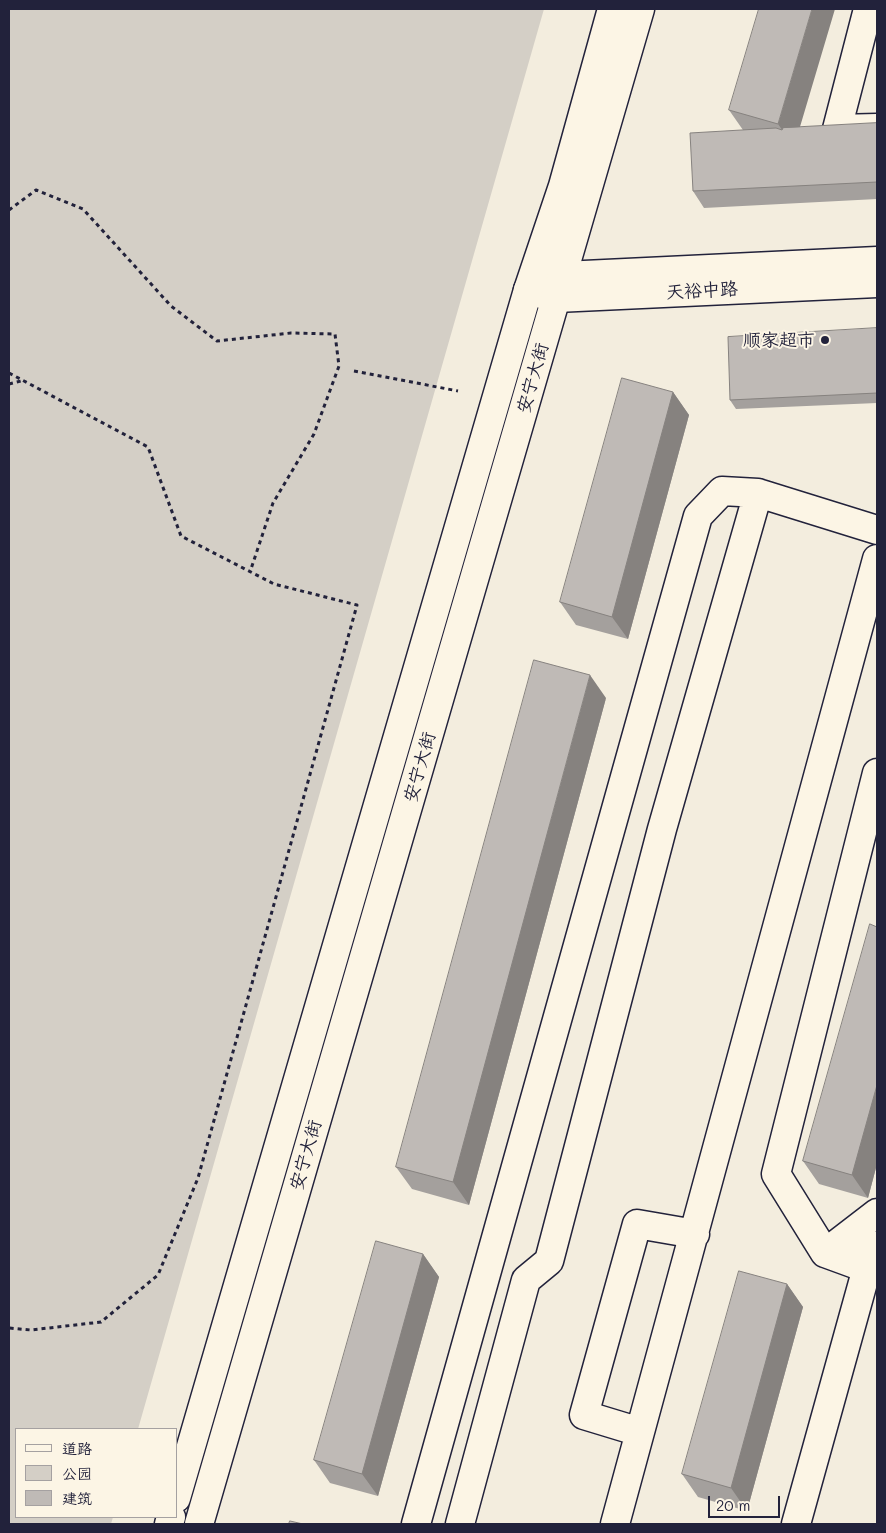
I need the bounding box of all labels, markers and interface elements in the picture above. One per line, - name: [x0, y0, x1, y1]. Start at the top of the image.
- street label: 天裕中路: [665, 278, 739, 304]
- place label: 顺家超市: [743, 329, 815, 351]
- marker: 顺家超市: [819, 334, 831, 346]
- street label: 安宁大街: [513, 340, 553, 416]
- street label: 安宁大街: [400, 729, 440, 805]
- street label: 安宁大街: [286, 1117, 326, 1193]
- legend: [15, 1428, 178, 1518]
- text: 道路: [62, 1438, 92, 1458]
- text: 公园: [62, 1463, 92, 1483]
- scale bar: [711, 1486, 784, 1518]
- text: 建筑: [62, 1488, 92, 1508]
- text: 20 m: [716, 1495, 750, 1515]

